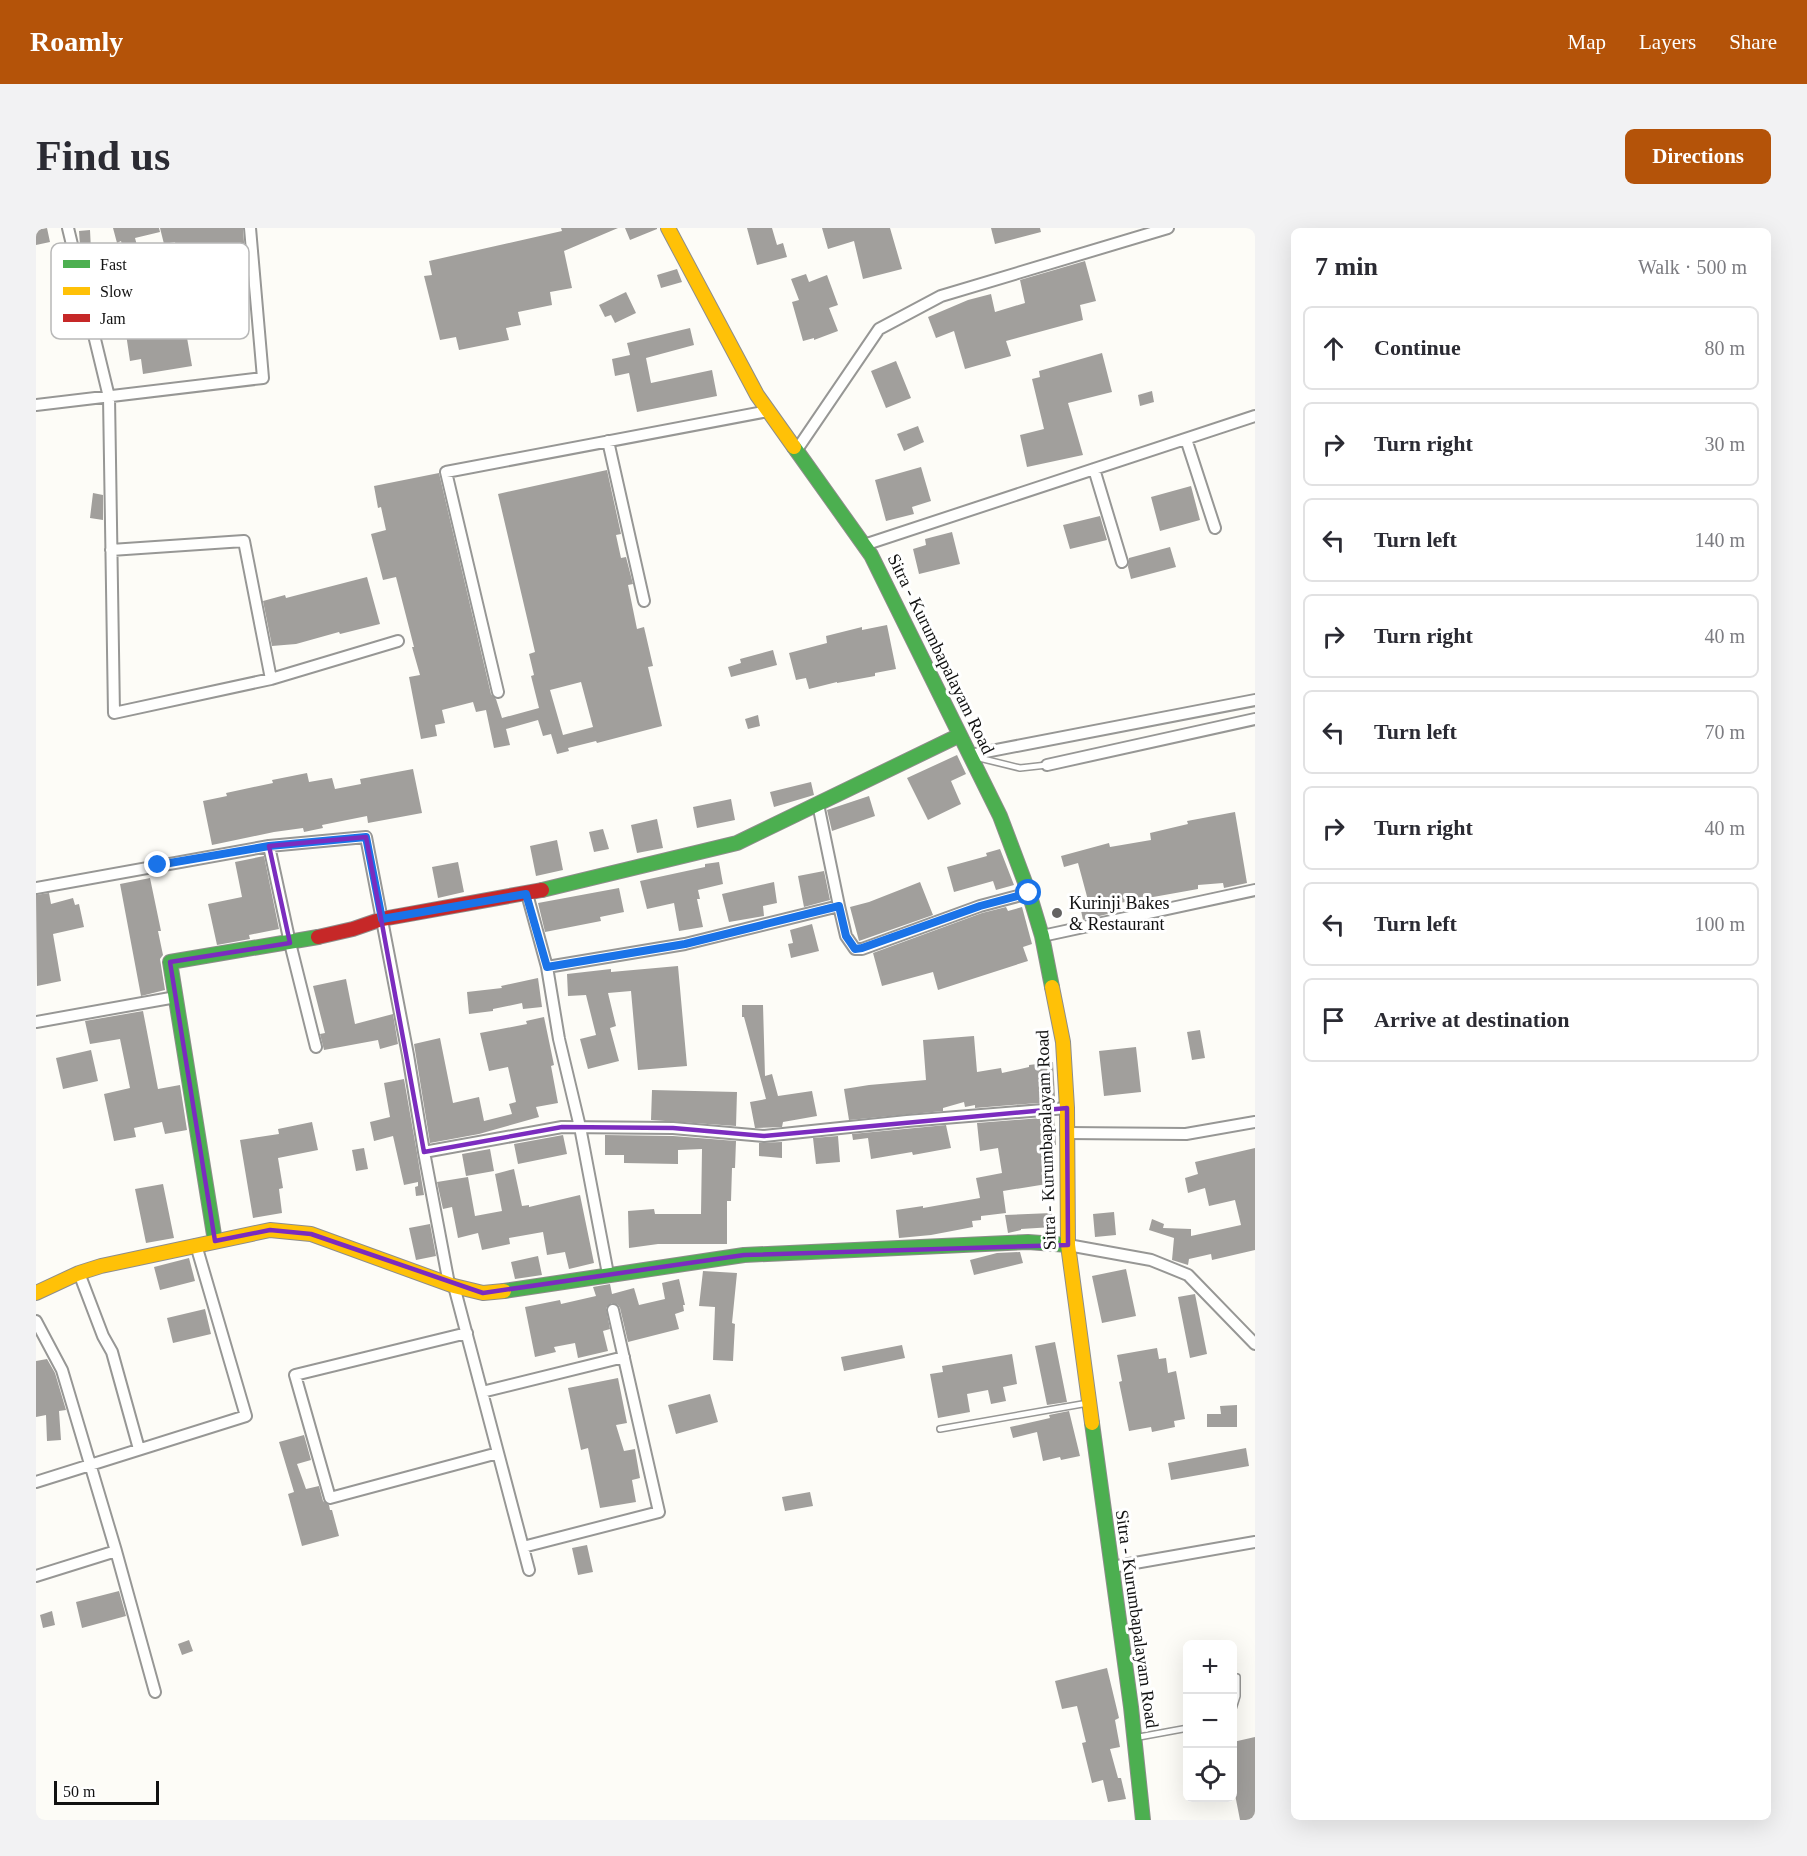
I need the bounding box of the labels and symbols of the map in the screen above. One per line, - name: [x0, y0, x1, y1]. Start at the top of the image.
- legend: [51, 243, 249, 339]
- text: Fast: [100, 256, 127, 273]
- text: Slow: [100, 283, 133, 300]
- text: Jam: [100, 310, 126, 327]
- street label: Sitra - Kurumbapalayam Road: [884, 551, 998, 757]
- route end: [144, 851, 170, 877]
- route start: [1015, 879, 1041, 905]
- place label: Kurinji Bakes & Restaurant: [1069, 893, 1170, 934]
- marker: Kurinji Bakes & Restaurant: [1050, 906, 1064, 920]
- street label: Sitra - Kurumbapalayam Road: [1032, 1029, 1060, 1251]
- street label: Sitra - Kurumbapalayam Road: [1112, 1508, 1162, 1730]
- scale bar: [54, 1778, 159, 1806]

